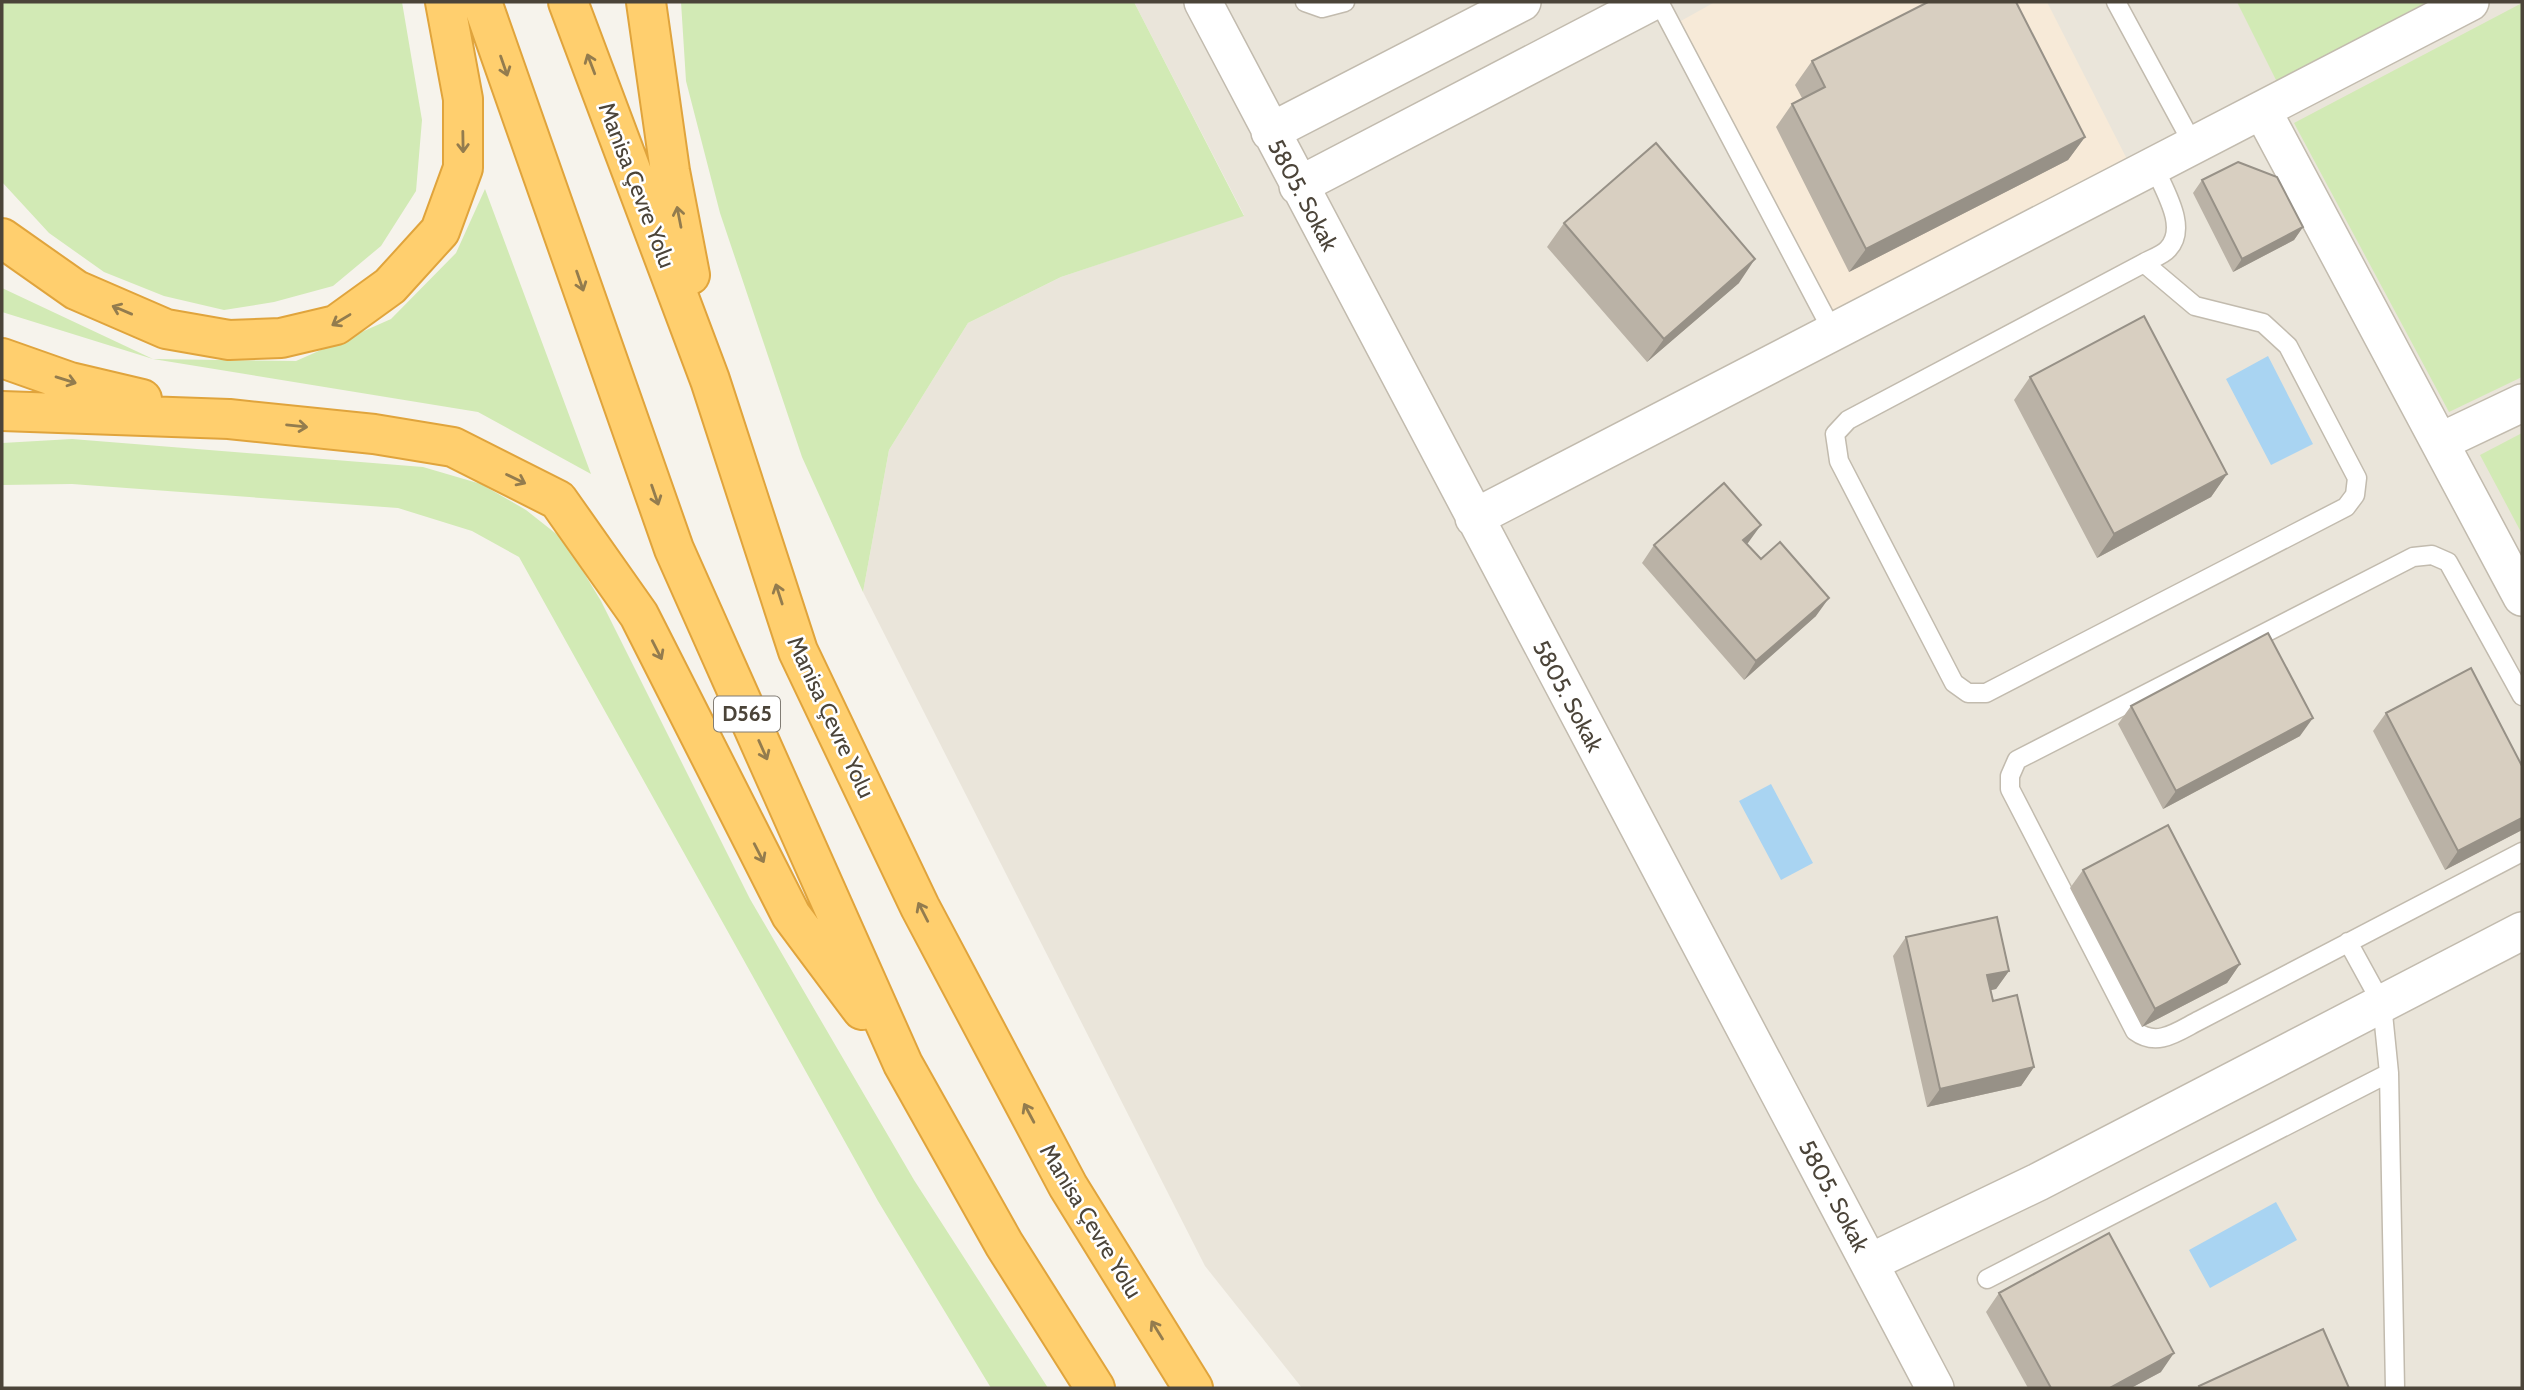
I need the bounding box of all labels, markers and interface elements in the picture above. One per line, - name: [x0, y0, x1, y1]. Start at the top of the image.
- one-way arrow: [584, 53, 597, 75]
- one-way arrow: [499, 55, 511, 77]
- street label: Manisa Çevre Yolu: [593, 98, 681, 272]
- one-way arrow: [456, 130, 470, 153]
- street label: 5805. Sokak: [1262, 134, 1344, 256]
- one-way arrow: [672, 206, 685, 229]
- one-way arrow: [575, 269, 587, 291]
- one-way arrow: [112, 303, 133, 316]
- one-way arrow: [331, 313, 351, 327]
- one-way arrow: [55, 375, 77, 388]
- one-way arrow: [286, 419, 308, 432]
- one-way arrow: [505, 472, 526, 486]
- one-way arrow: [650, 484, 663, 506]
- one-way arrow: [772, 583, 784, 605]
- street label: Manisa Çevre Yolu: [781, 632, 881, 802]
- street label: 5805. Sokak: [1527, 635, 1609, 757]
- one-way arrow: [650, 639, 664, 660]
- road number: D565: [714, 696, 780, 732]
- one-way arrow: [757, 739, 770, 760]
- one-way arrow: [753, 842, 767, 863]
- one-way arrow: [916, 902, 929, 923]
- one-way arrow: [1022, 1103, 1035, 1124]
- street label: 5805. Sokak: [1793, 1135, 1875, 1257]
- street label: Manisa Çevre Yolu: [1034, 1139, 1148, 1303]
- one-way arrow: [1150, 1321, 1164, 1341]

